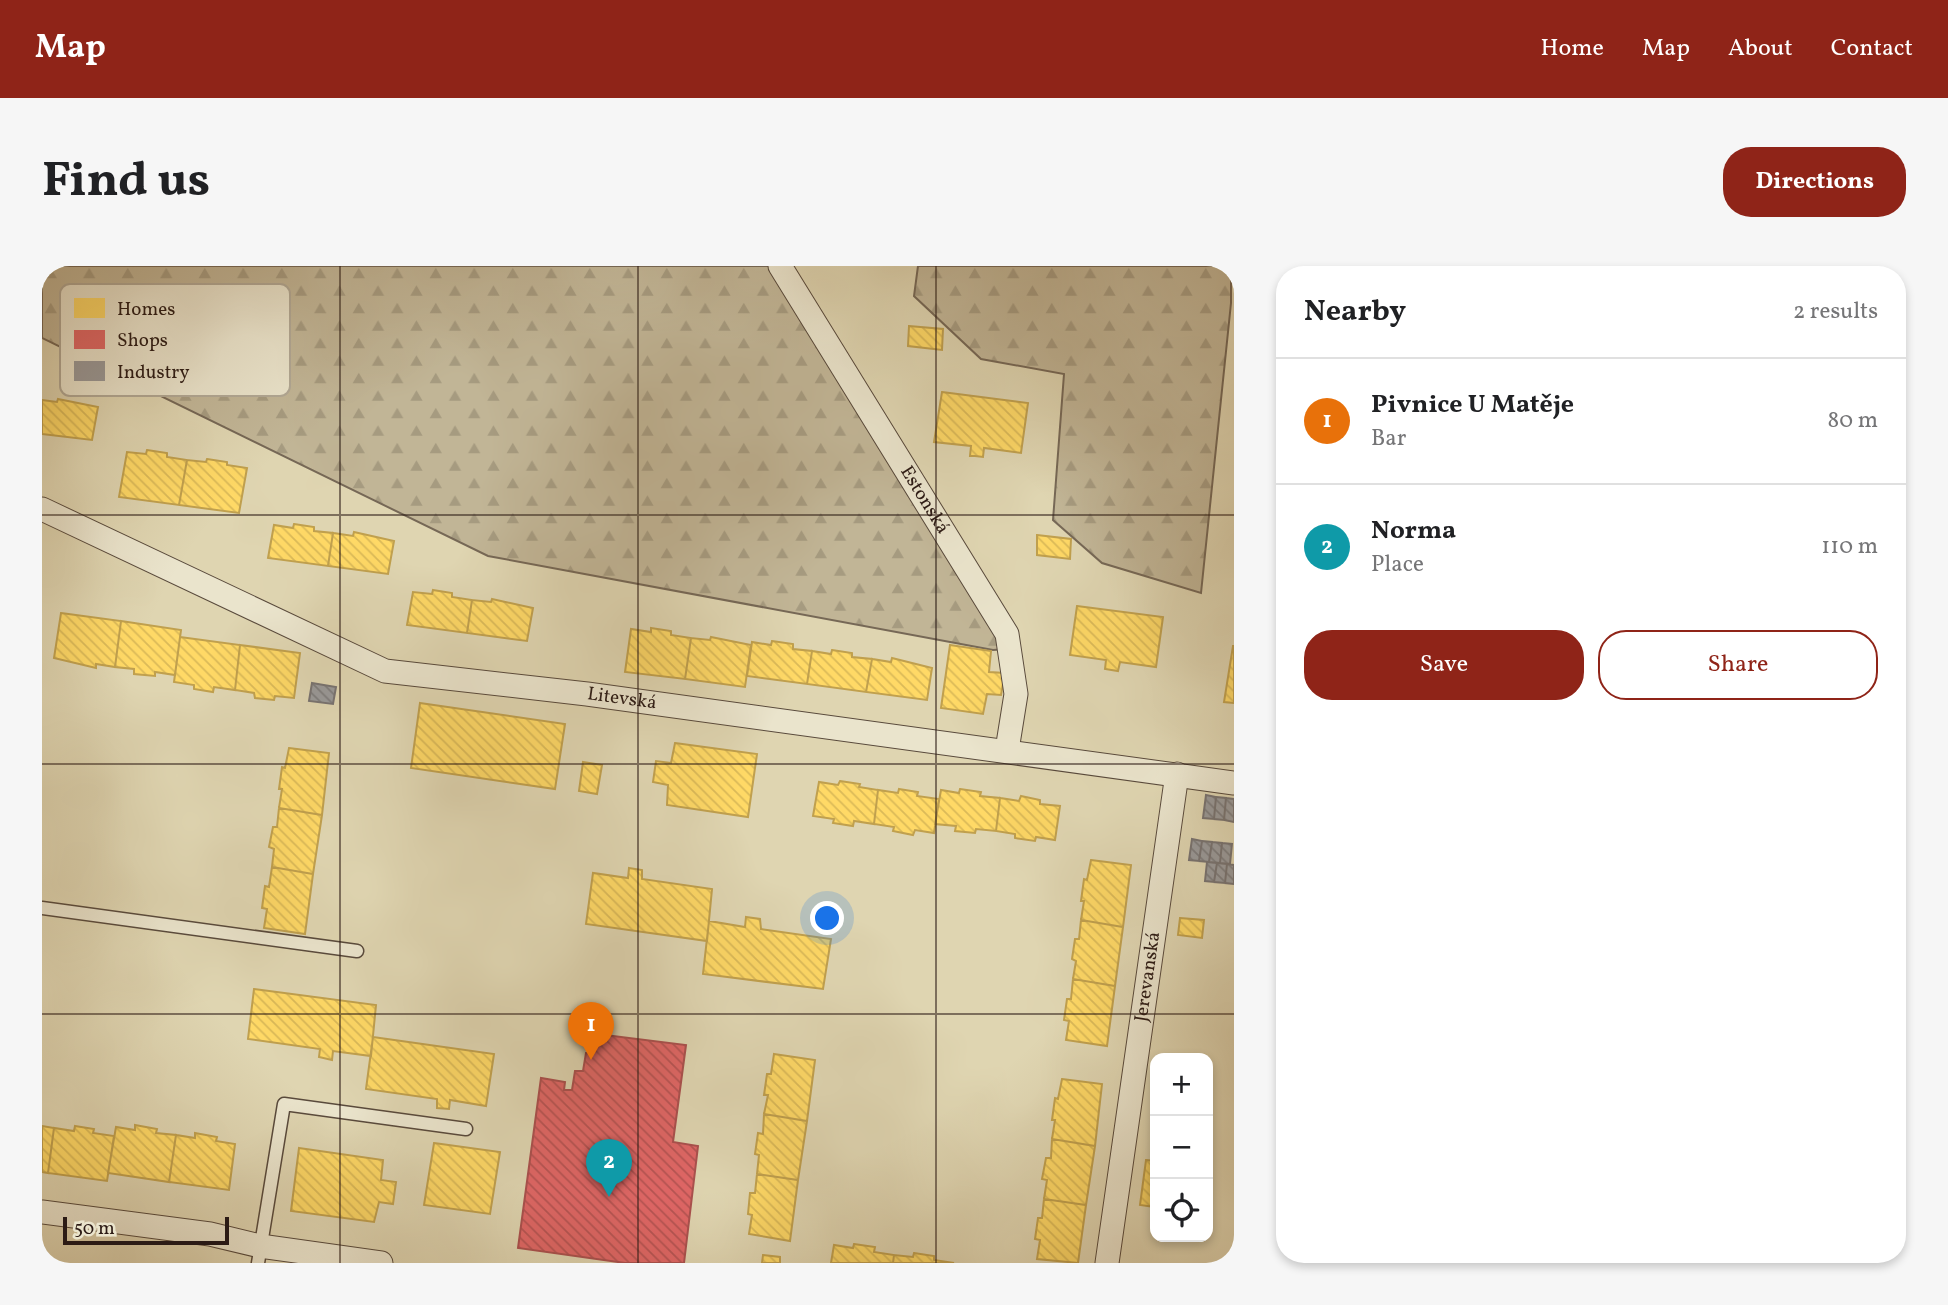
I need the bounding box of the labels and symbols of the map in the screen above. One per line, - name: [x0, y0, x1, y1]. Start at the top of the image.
- legend: [60, 284, 290, 396]
- text: Homes: [117, 297, 175, 323]
- text: Shops: [117, 328, 168, 354]
- text: Industry: [117, 360, 190, 386]
- street label: Estonská: [894, 461, 955, 539]
- street label: Litevská: [586, 681, 658, 716]
- your location: [810, 901, 844, 935]
- street label: Jerevanská: [1129, 930, 1167, 1024]
- pin: 1: [568, 1002, 614, 1060]
- pin: 2: [586, 1139, 632, 1197]
- scale bar: [63, 1214, 229, 1246]

